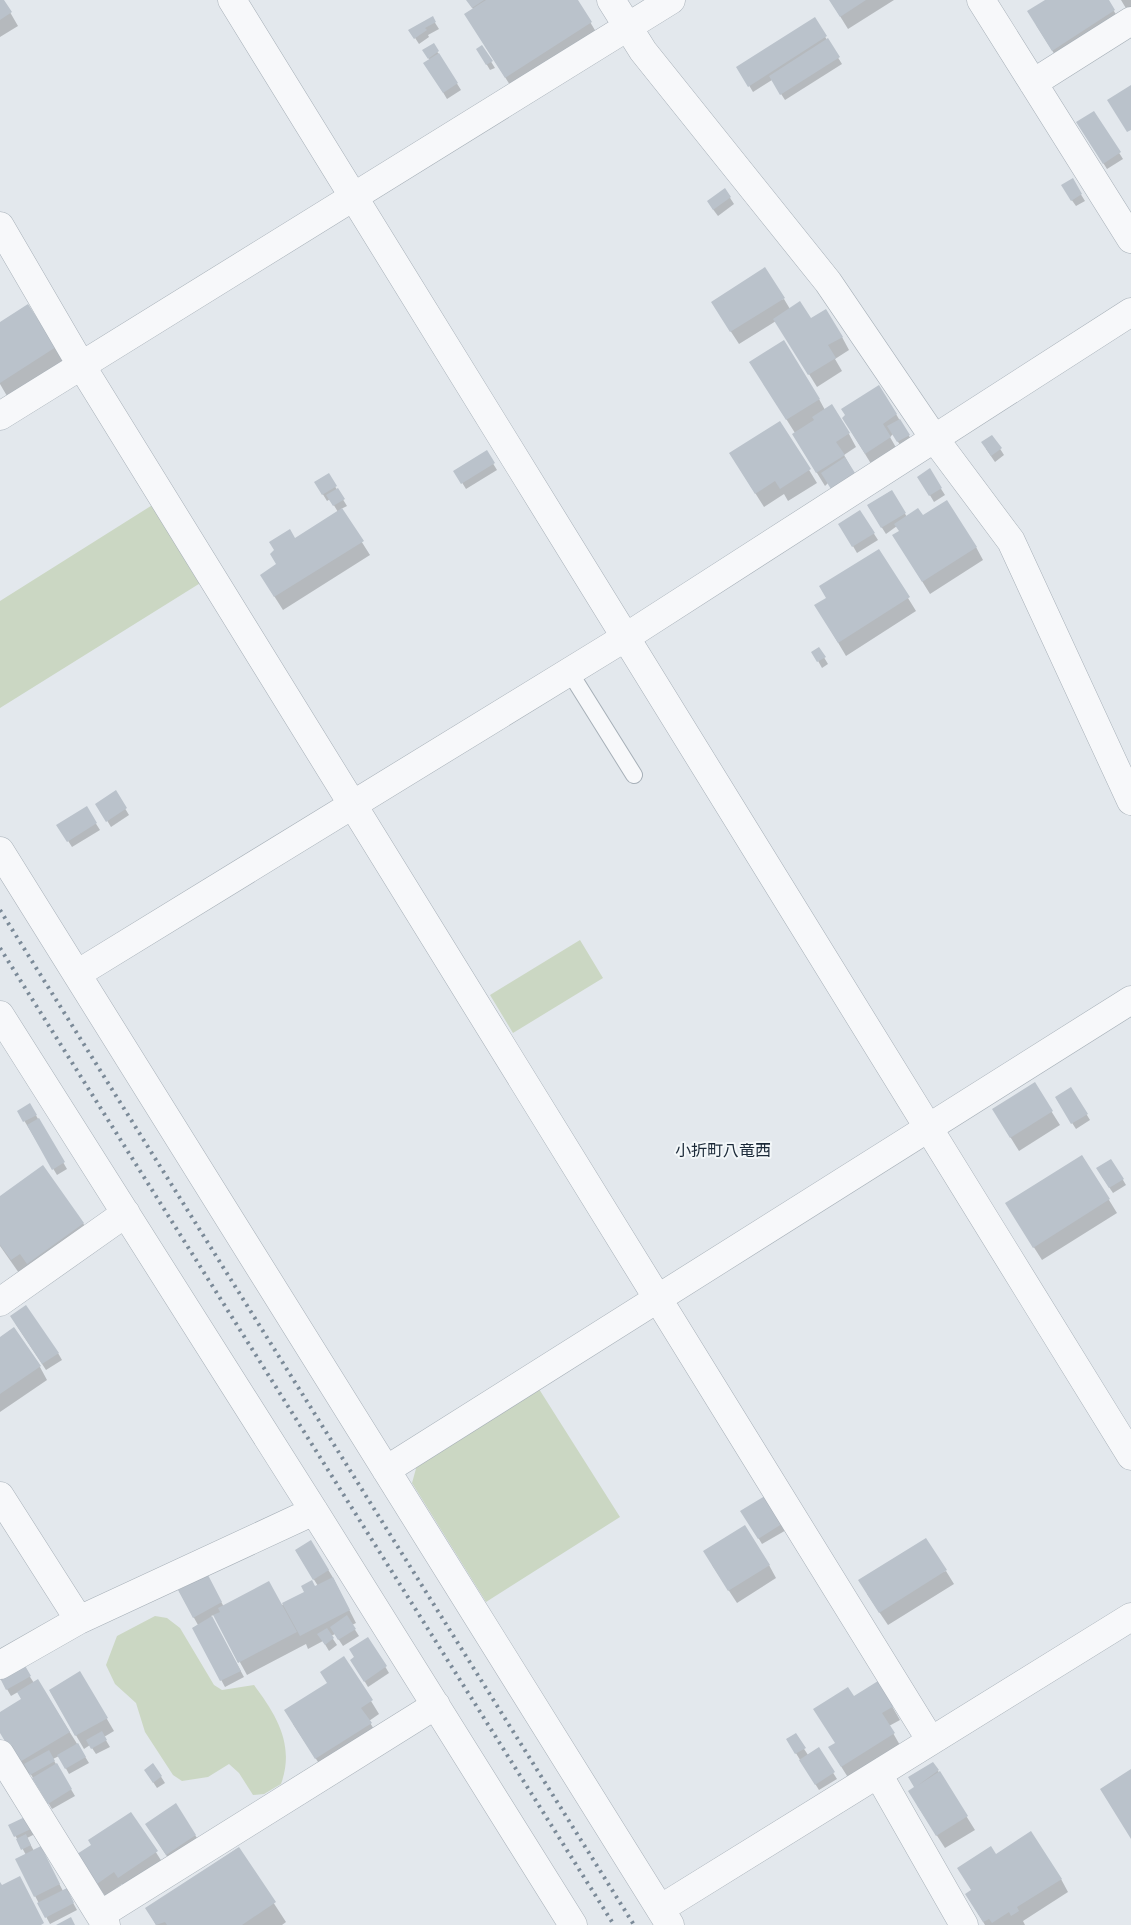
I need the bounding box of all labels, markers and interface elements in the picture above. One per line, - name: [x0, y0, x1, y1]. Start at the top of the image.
- district label: 小折町八竜西: [675, 1141, 771, 1160]

